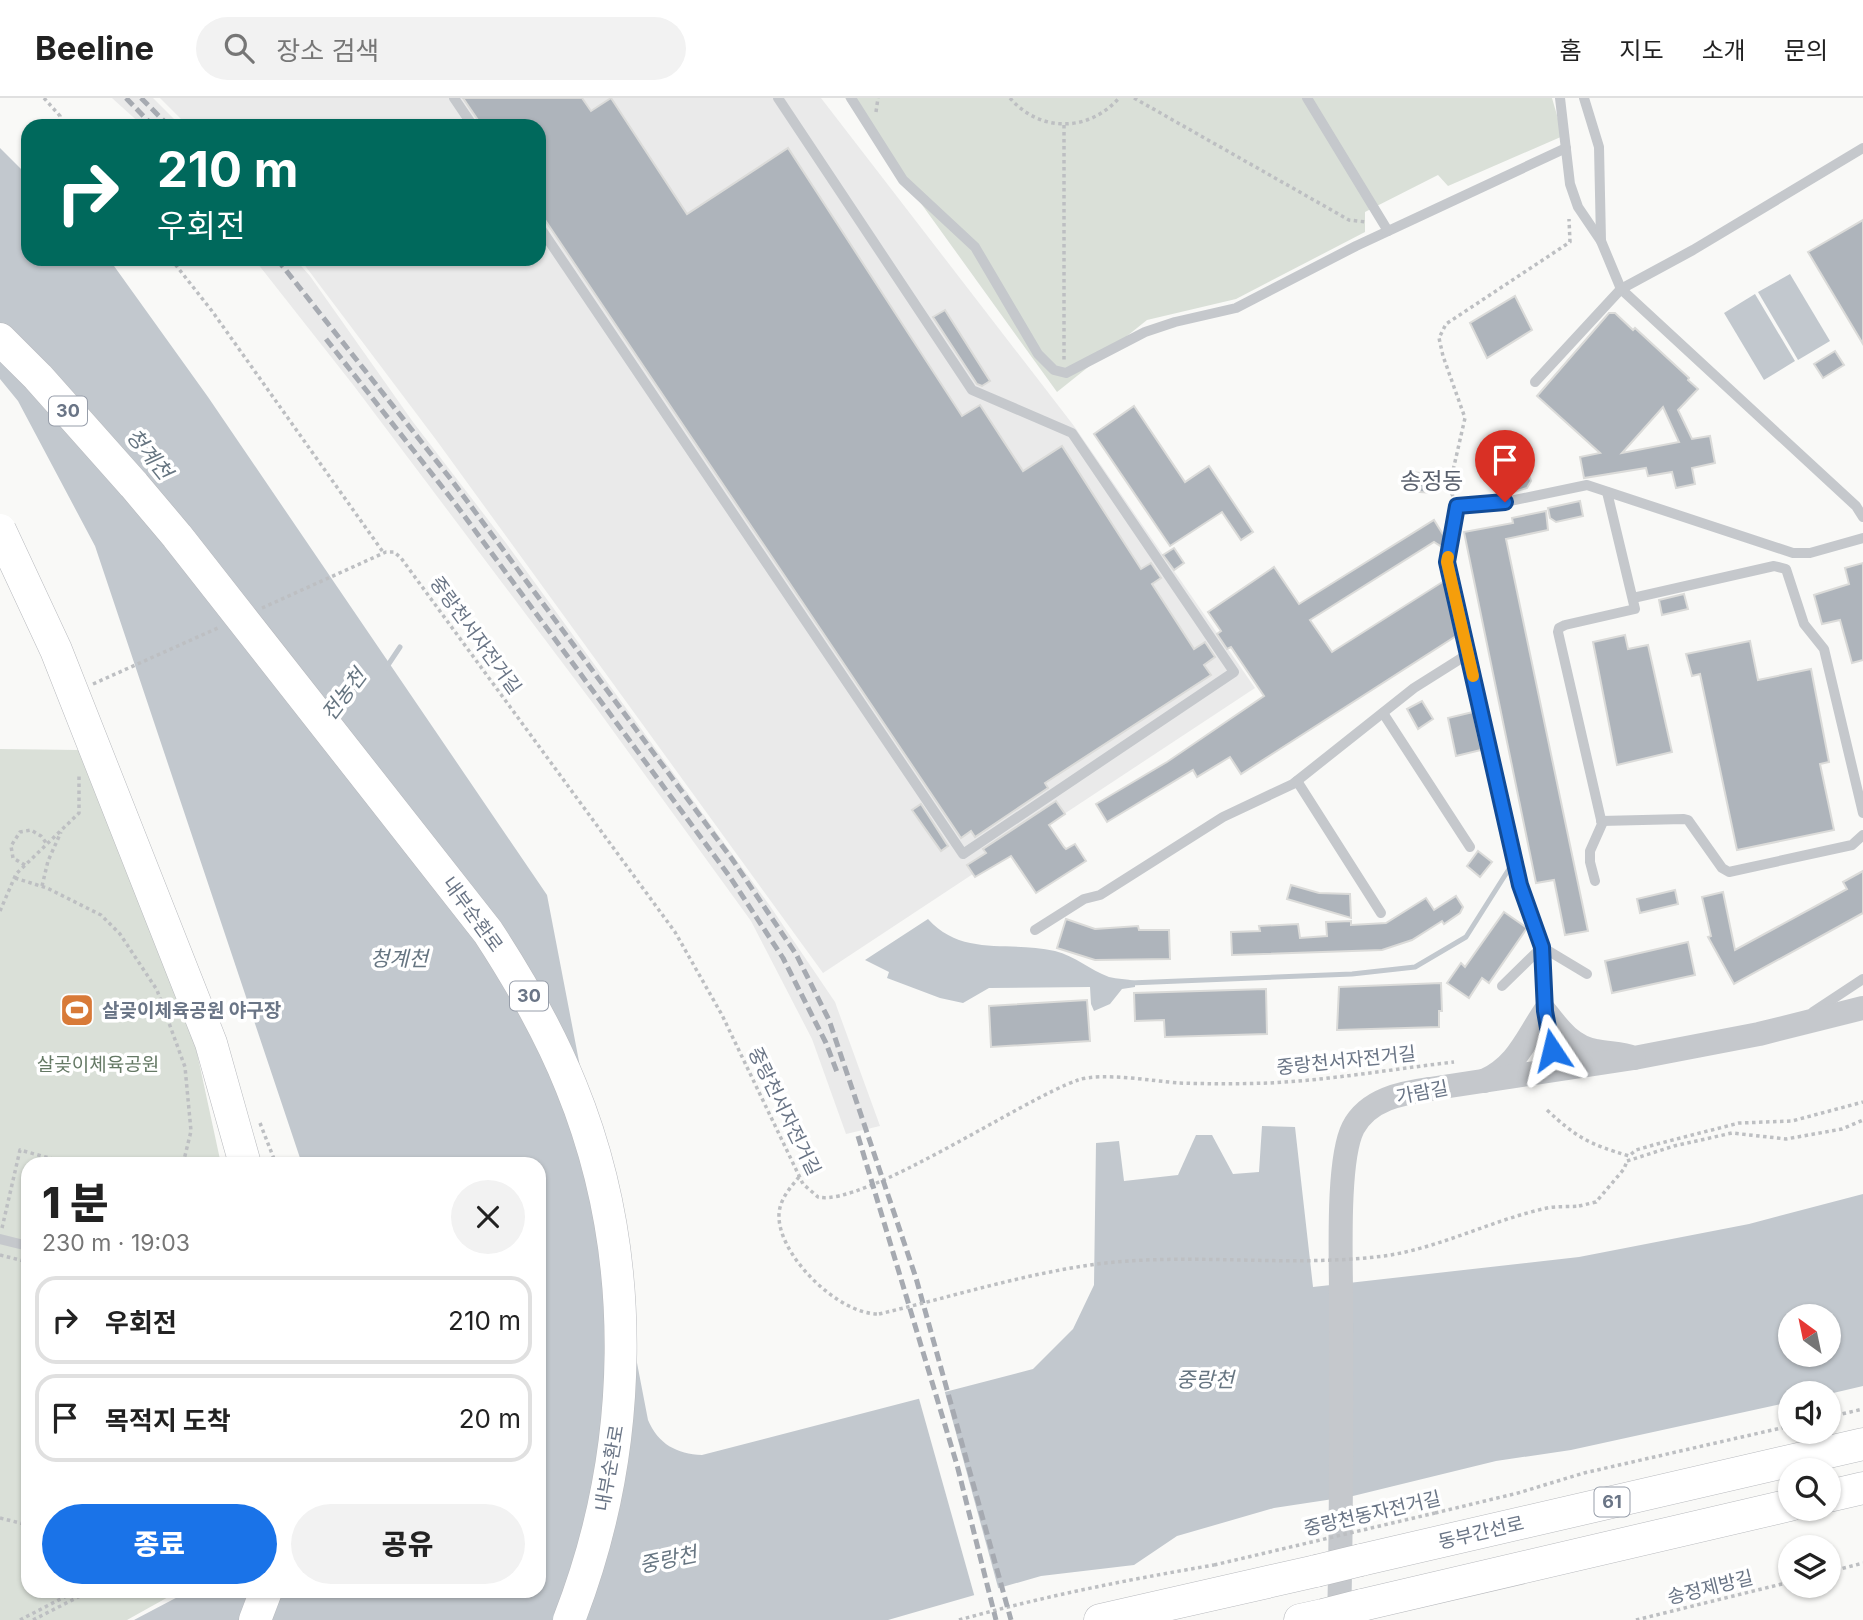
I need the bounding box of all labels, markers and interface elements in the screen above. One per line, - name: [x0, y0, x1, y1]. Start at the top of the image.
- search box: [196, 17, 686, 80]
- text: Beeline: [35, 28, 154, 68]
- icon: search: [220, 29, 258, 67]
- text: 장소 검색: [276, 35, 379, 66]
- text: 홈: [1559, 36, 1581, 65]
- text: 지도: [1619, 36, 1664, 65]
- text: 소개: [1702, 36, 1746, 65]
- text: 문의: [1784, 36, 1828, 65]
- text: 210 m: [157, 140, 298, 199]
- icon: right: [42, 147, 133, 238]
- text: 우회전: [157, 206, 245, 245]
- road number: 30: [49, 396, 87, 426]
- water label: 청계천: [121, 423, 179, 486]
- pin: [1475, 430, 1535, 502]
- icon: arrive: [1486, 441, 1524, 479]
- district label: 송정동: [1400, 467, 1464, 495]
- street label: 중랑천서자전거길: [425, 572, 526, 699]
- water label: 전농천: [316, 662, 373, 725]
- street label: 내부순환로: [438, 872, 508, 956]
- water label: 청계천: [370, 946, 431, 971]
- road number: 30: [510, 982, 548, 1010]
- sports icon: 살곶이체육공원 야구장: [58, 991, 96, 1029]
- place label: 살곶이체육공원 야구장: [102, 999, 281, 1022]
- position arrow: [1515, 1013, 1589, 1087]
- street label: 중랑천서자전거길: [1275, 1042, 1417, 1079]
- street label: 중랑천서자전거길: [744, 1043, 826, 1179]
- park label: 살곶이체육공원: [37, 1053, 159, 1076]
- street label: 가람길: [1394, 1076, 1450, 1109]
- text: 1 분: [42, 1177, 108, 1228]
- button: close: [451, 1180, 525, 1254]
- text: 230 m · 19:03: [42, 1229, 190, 1257]
- icon: right: [46, 1301, 84, 1339]
- north arrow: [1778, 1304, 1841, 1367]
- map controls: [1778, 1304, 1841, 1598]
- text: 210 m: [448, 1305, 521, 1336]
- text: 우회전: [105, 1307, 177, 1338]
- water label: 중랑천: [1176, 1367, 1237, 1392]
- button: sound: [1778, 1381, 1841, 1444]
- icon: arrive: [46, 1399, 84, 1437]
- text: 20 m: [459, 1403, 521, 1434]
- text: 목적지 도착: [105, 1405, 231, 1436]
- street label: 내부순환로: [591, 1423, 628, 1513]
- button: search: [1778, 1458, 1841, 1521]
- street label: 중랑천동자전거길: [1301, 1487, 1443, 1540]
- road number: 61: [1594, 1488, 1630, 1517]
- button: 종료: [42, 1504, 277, 1584]
- button: 공유: [291, 1504, 525, 1584]
- street label: 동부간선로: [1436, 1511, 1526, 1554]
- button: layers: [1778, 1535, 1841, 1598]
- water label: 중랑천: [637, 1541, 701, 1578]
- street label: 송정제방길: [1665, 1566, 1755, 1609]

